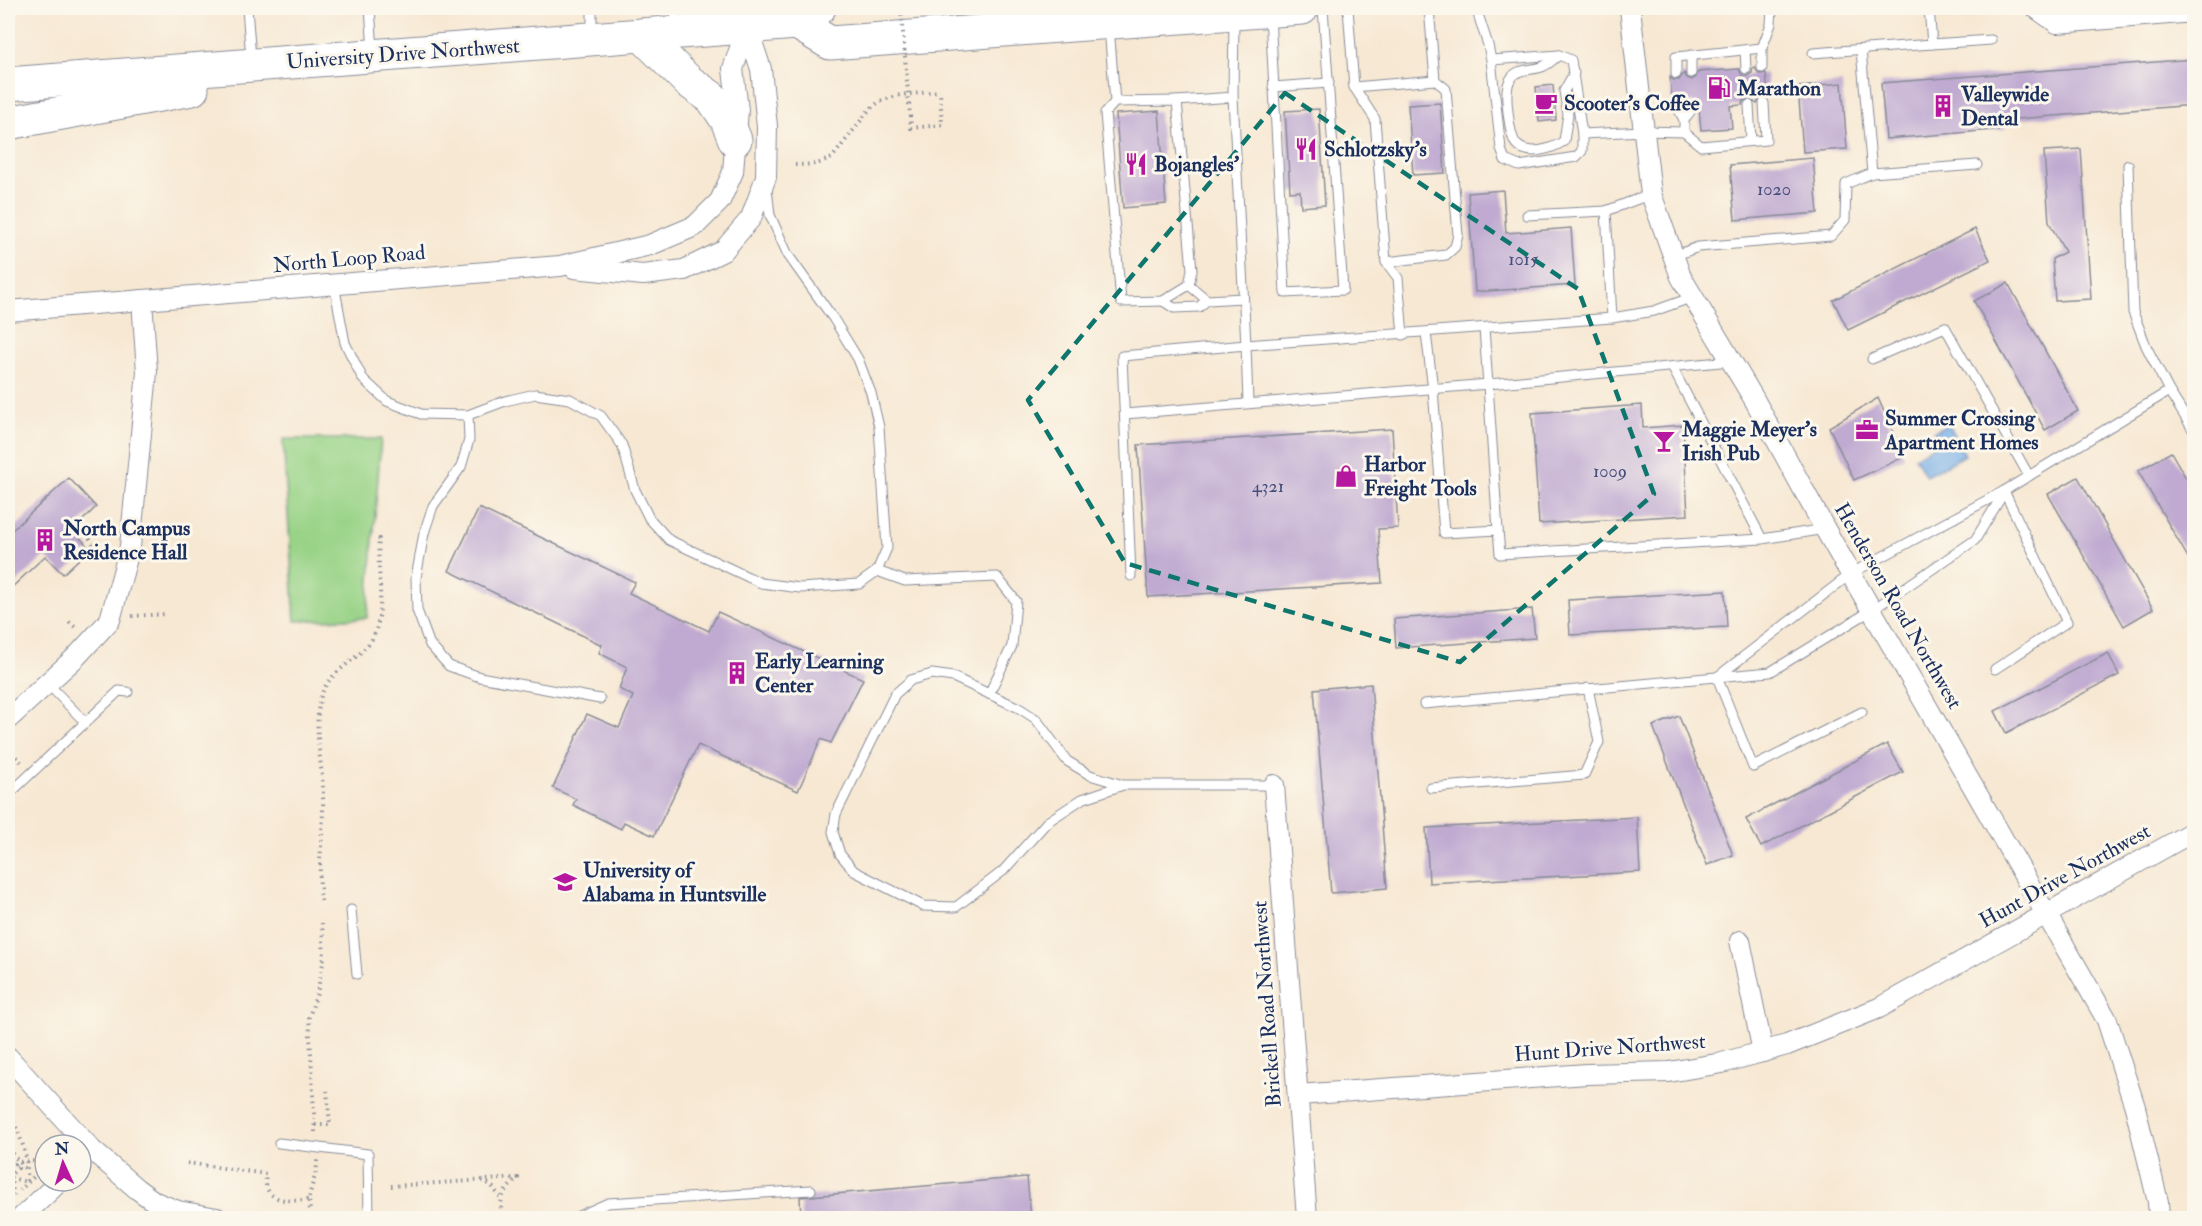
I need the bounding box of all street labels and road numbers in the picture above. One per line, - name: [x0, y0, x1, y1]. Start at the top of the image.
- street label: University Drive Northwest: [285, 32, 521, 76]
- street label: North Loop Road: [272, 239, 427, 279]
- street label: Henderson Road Northwest: [1828, 498, 1968, 714]
- street label: Hunt Drive Northwest: [1975, 818, 2156, 934]
- street label: Brickell Road Northwest: [1246, 900, 1288, 1108]
- street label: Hunt Drive Northwest: [1513, 1028, 1707, 1068]

